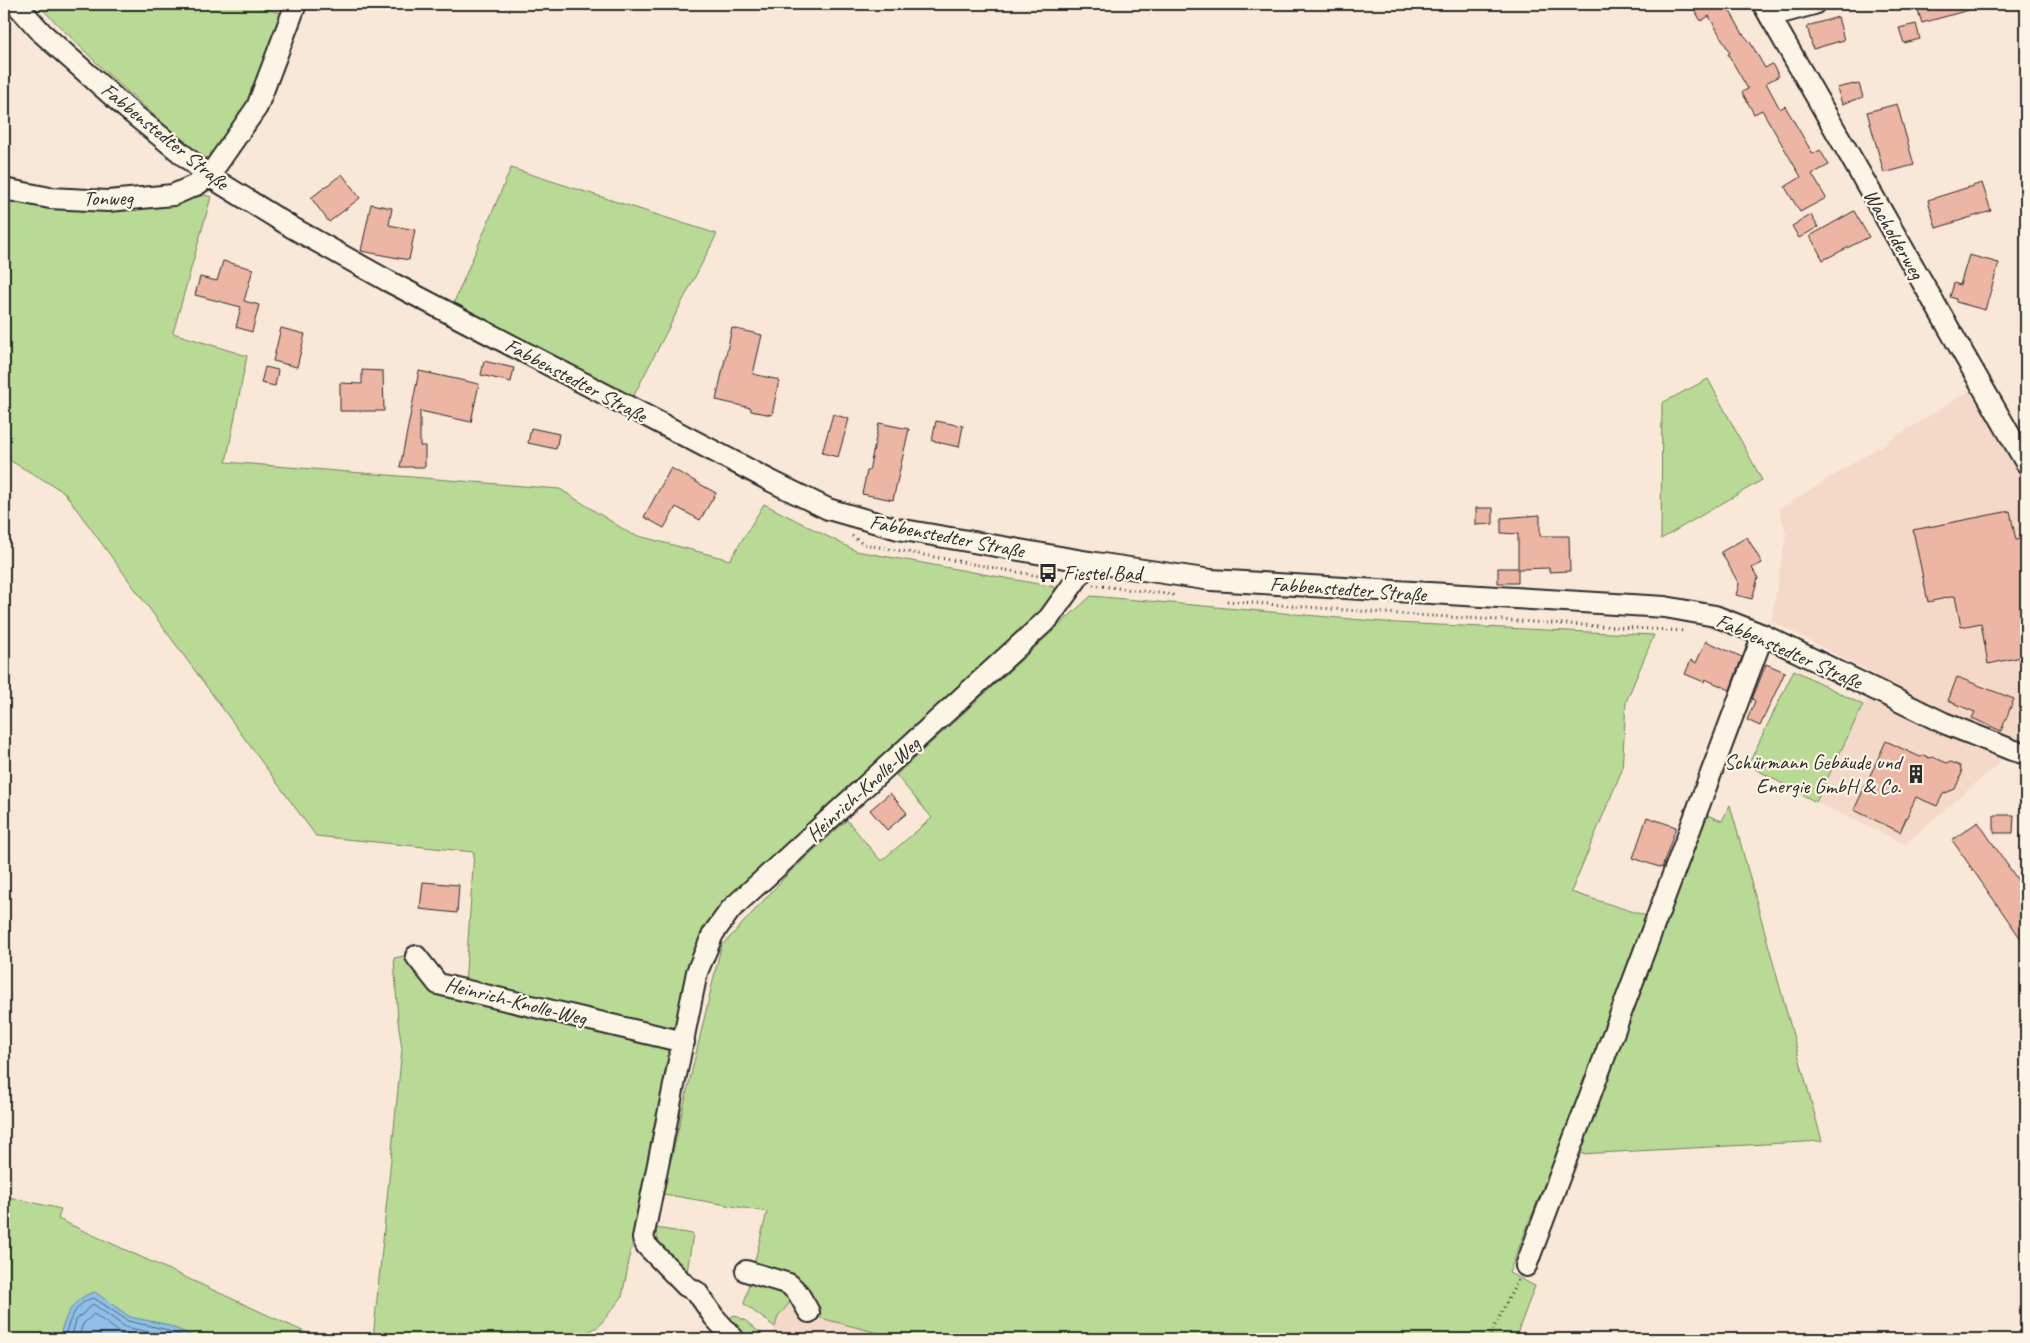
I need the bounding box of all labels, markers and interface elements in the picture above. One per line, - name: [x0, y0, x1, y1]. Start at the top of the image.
- street label: Fabbenstedter Straße: [96, 77, 236, 197]
- street label: Wacholderweg: [1858, 184, 1931, 285]
- street label: Tonweg: [83, 185, 135, 211]
- street label: Fabbenstedter Straße: [501, 332, 653, 429]
- street label: Fabbenstedter Straße: [868, 508, 1028, 564]
- place label: Fiestel Bad: [1063, 560, 1145, 586]
- bus stop icon: Fiestel Bad: [1037, 562, 1059, 584]
- street label: Fabbenstedter Straße: [1269, 571, 1429, 608]
- street label: Fabbenstedter Straße: [1712, 607, 1868, 696]
- street label: Heinrich-Knolle-Weg: [800, 730, 927, 847]
- place label: Schürmann Gebäude und Energie GmbH & Co.: [1724, 749, 1904, 799]
- building icon: Schürmann Gebäude und Energie GmbH & Co.: [1905, 763, 1927, 785]
- street label: Heinrich-Knolle-Weg: [443, 971, 591, 1032]

